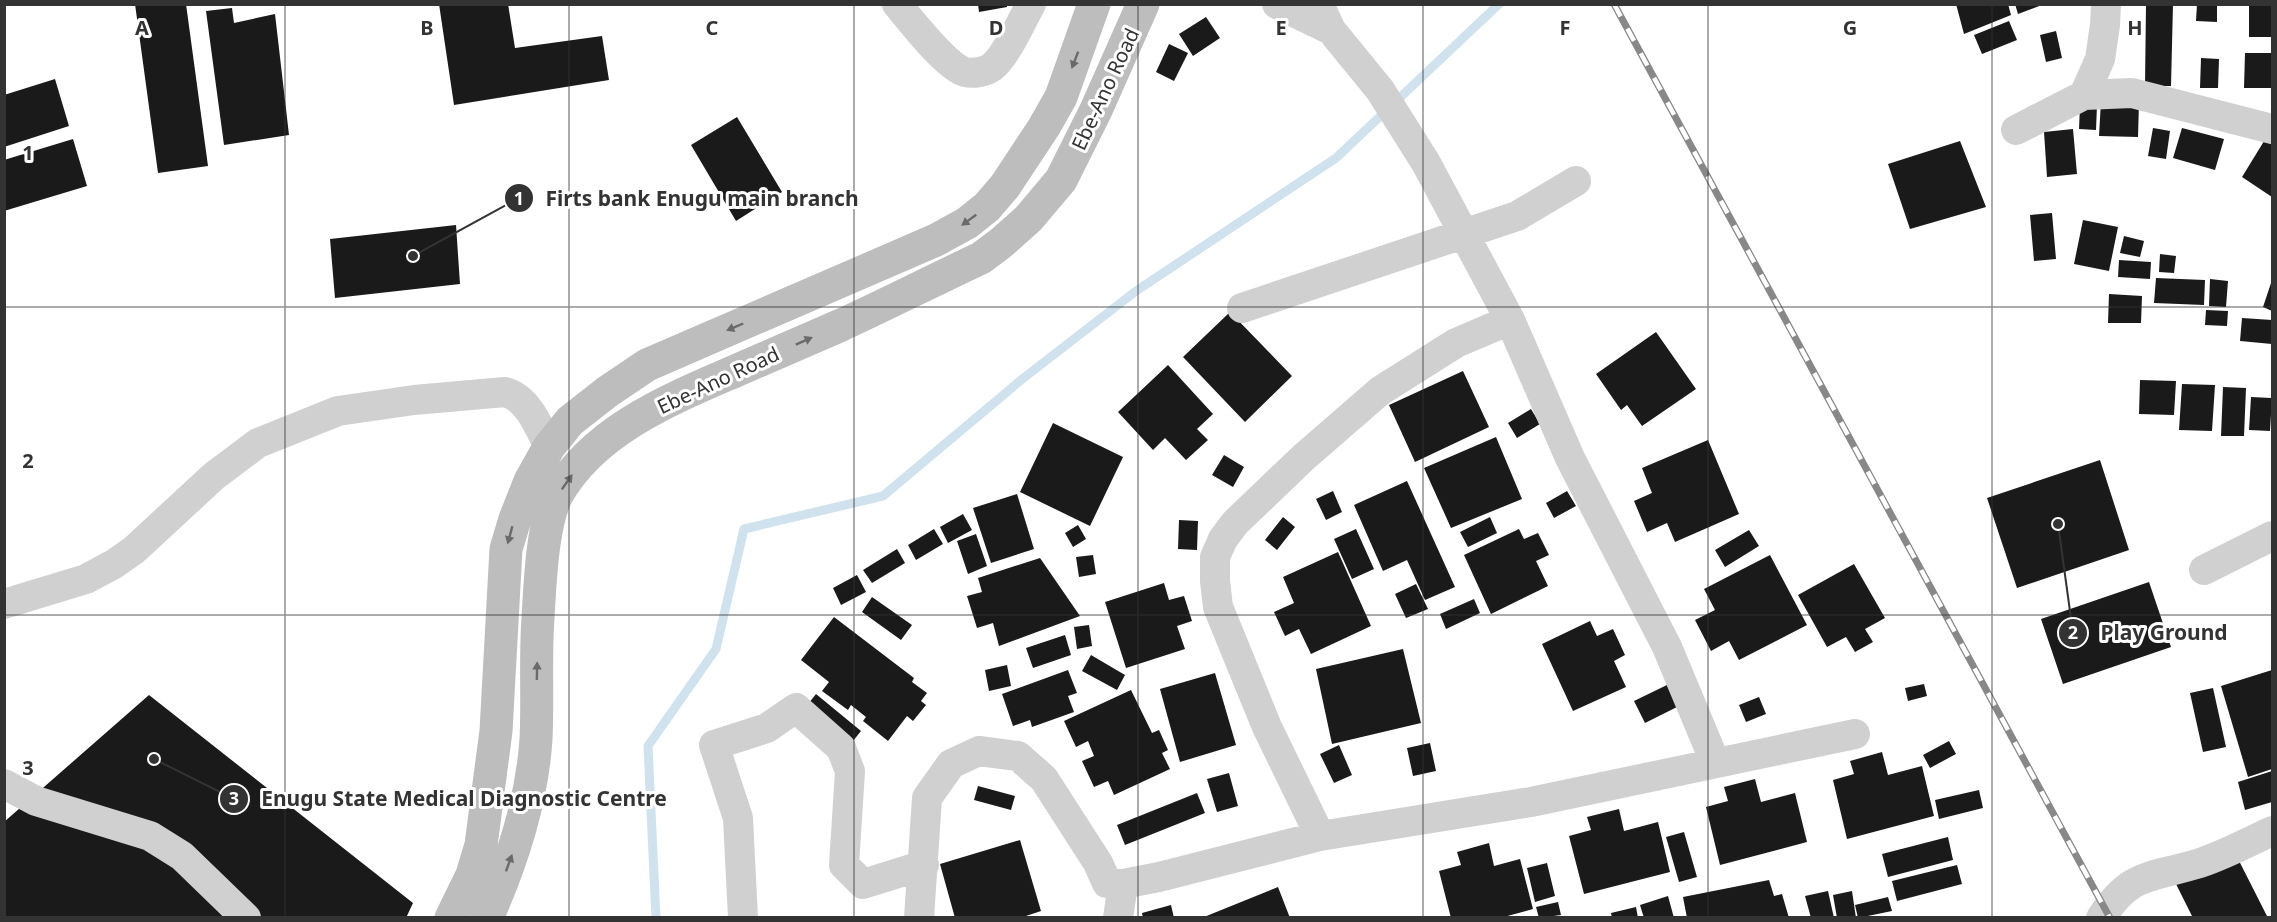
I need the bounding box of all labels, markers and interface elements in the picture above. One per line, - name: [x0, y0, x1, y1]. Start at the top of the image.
- text: A: [135, 14, 149, 41]
- text: B: [420, 14, 434, 41]
- text: C: [706, 14, 719, 41]
- text: D: [989, 14, 1003, 41]
- text: E: [1275, 14, 1287, 41]
- text: F: [1560, 14, 1570, 41]
- text: G: [1843, 14, 1857, 41]
- text: H: [2127, 14, 2143, 41]
- street label: Ebe-Ano Road: [1065, 24, 1145, 154]
- one-way arrow: [1070, 51, 1080, 69]
- text: 1: [22, 139, 34, 166]
- callout: Firts bank Enugu main branch: [504, 179, 871, 218]
- text: Firts bank Enugu main branch: [545, 184, 859, 212]
- text: 1: [514, 186, 524, 210]
- one-way arrow: [961, 214, 977, 225]
- one-way arrow: [725, 322, 743, 332]
- one-way arrow: [795, 336, 813, 346]
- street label: Ebe-Ano Road: [653, 340, 783, 420]
- text: 2: [22, 447, 34, 474]
- one-way arrow: [561, 474, 573, 490]
- one-way arrow: [505, 526, 514, 544]
- callout: Play Ground: [2058, 613, 2239, 652]
- text: Play Ground: [2100, 618, 2228, 646]
- text: 2: [2068, 620, 2078, 644]
- one-way arrow: [532, 662, 542, 681]
- text: 3: [22, 754, 34, 781]
- callout: Enugu State Medical Diagnostic Centre: [219, 779, 679, 818]
- text: Enugu State Medical Diagnostic Centre: [261, 784, 667, 812]
- text: 3: [229, 786, 239, 810]
- one-way arrow: [505, 854, 514, 872]

